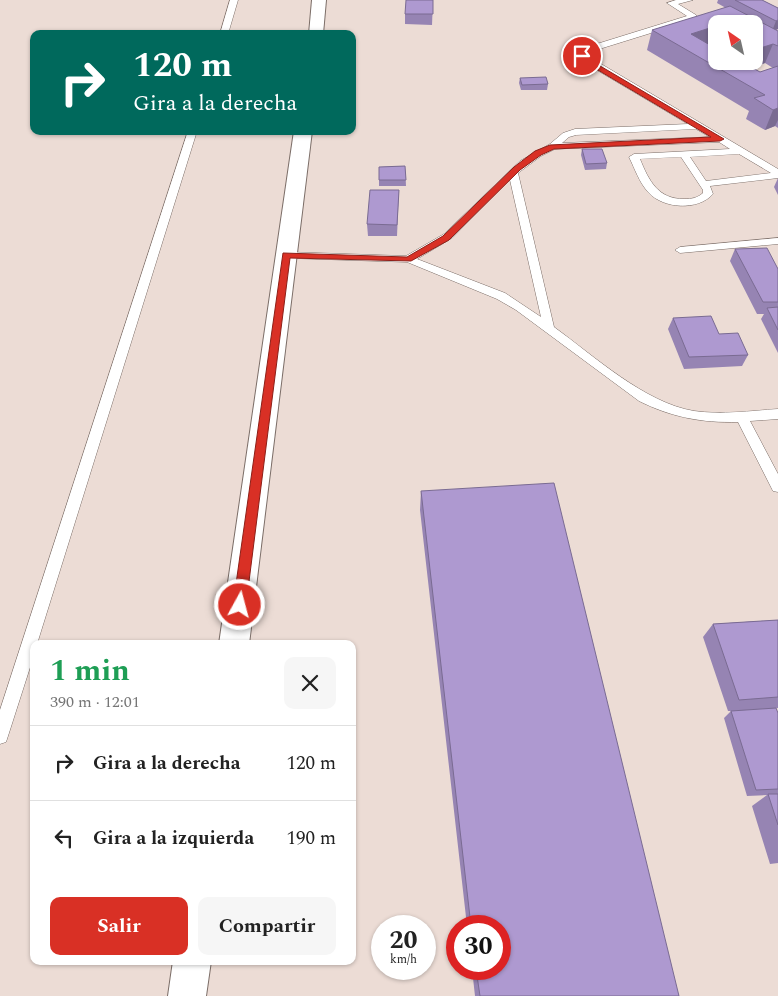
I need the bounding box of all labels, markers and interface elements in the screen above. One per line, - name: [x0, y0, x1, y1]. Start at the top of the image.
- north arrow: [708, 15, 762, 70]
- map controls: [708, 15, 763, 70]
- pin: [561, 35, 603, 77]
- text: 120 m: [133, 39, 232, 92]
- icon: arrive: [568, 42, 596, 70]
- icon: right: [50, 50, 115, 115]
- text: Gira a la derecha: [133, 87, 297, 120]
- position arrow: [213, 578, 265, 630]
- text: 1 min: [50, 648, 130, 694]
- button: close: [284, 657, 336, 709]
- text: 390 m · 12:01: [50, 690, 140, 714]
- icon: right: [50, 749, 78, 777]
- text: Gira a la derecha: [93, 749, 240, 778]
- text: 120 m: [286, 749, 336, 778]
- icon: left: [50, 824, 78, 852]
- text: Gira a la izquierda: [93, 824, 254, 853]
- text: 190 m: [286, 824, 336, 853]
- button: Salir: [50, 897, 188, 955]
- button: Compartir: [198, 897, 336, 955]
- speed limit sign: 30: [446, 915, 511, 980]
- text: 20: [389, 922, 418, 960]
- text: km/h: [390, 950, 417, 969]

